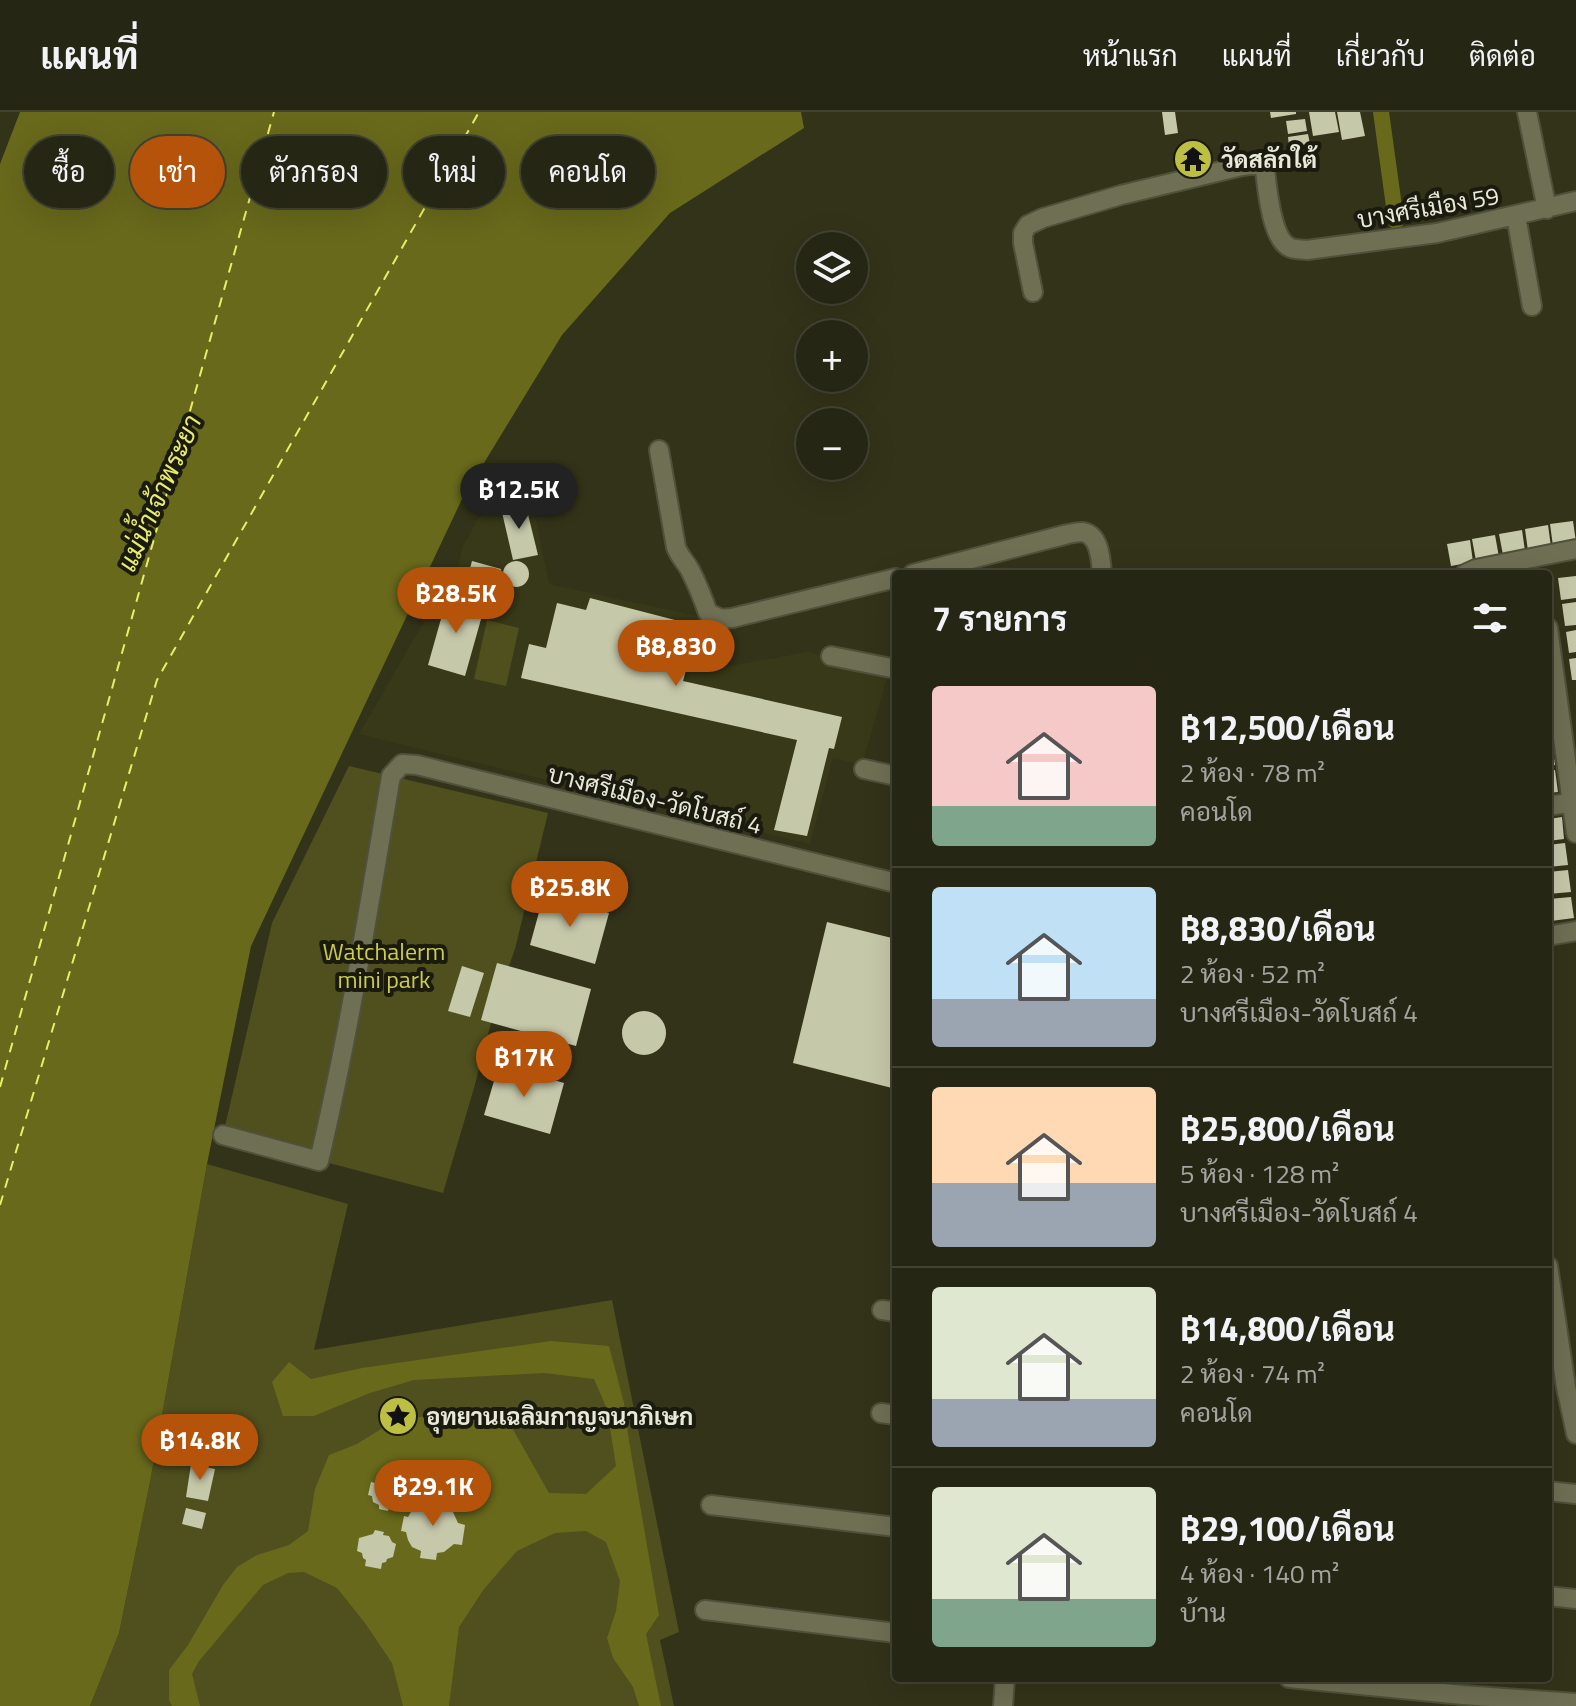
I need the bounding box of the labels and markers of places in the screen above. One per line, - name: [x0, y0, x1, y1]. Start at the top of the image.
- temple icon: วัดสลักใต้: [1172, 138, 1214, 180]
- place label: วัดสลักใต้: [1221, 141, 1318, 177]
- pin: ฿12.5K: [454, 463, 584, 531]
- pin: ฿28.5K: [391, 567, 521, 635]
- pin: ฿8,830: [611, 620, 741, 688]
- pin: ฿25.8K: [505, 861, 635, 929]
- pin: ฿17K: [477, 1031, 571, 1099]
- place icon: อุทยานเฉลิมกาญจนาภิเษก: [377, 1395, 419, 1437]
- place label: อุทยานเฉลิมกาญจนาภิเษก: [426, 1398, 693, 1434]
- pin: ฿14.8K: [135, 1414, 265, 1482]
- pin: ฿29.1K: [368, 1460, 498, 1528]

